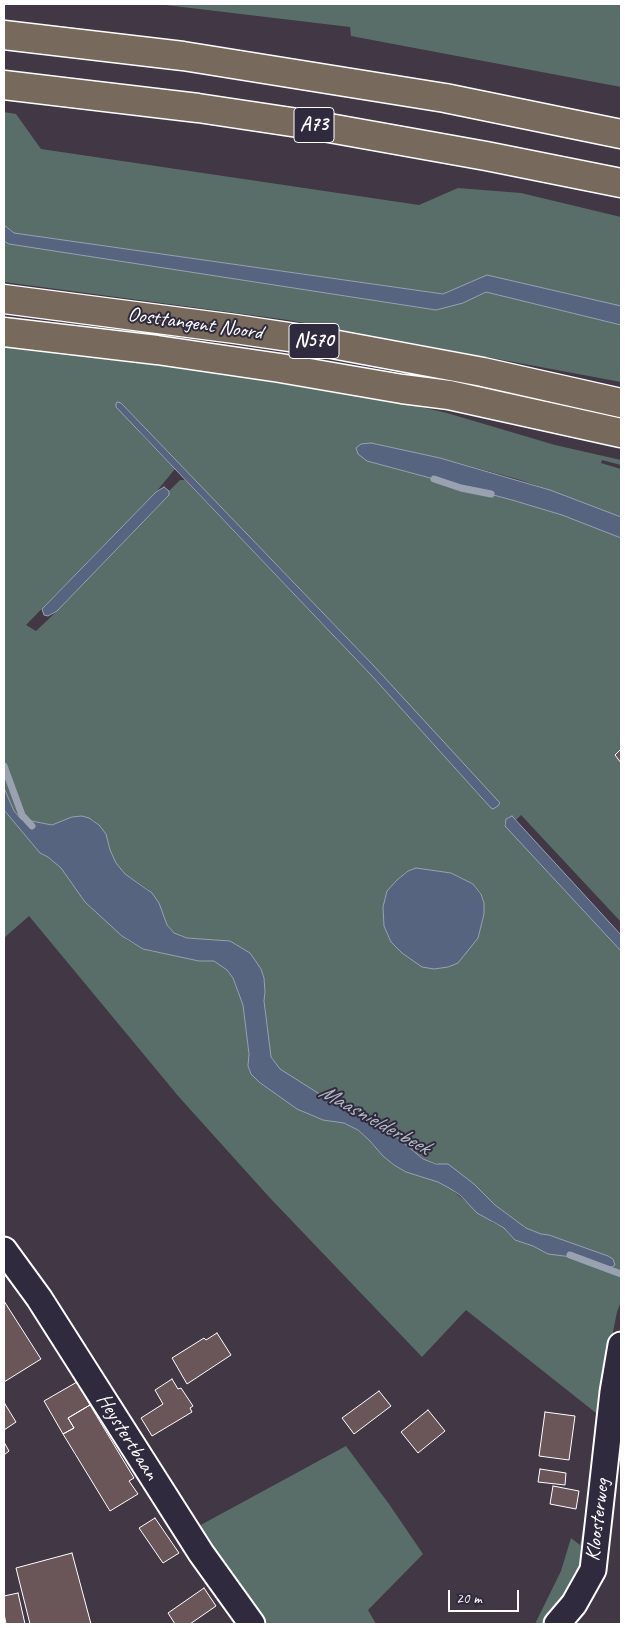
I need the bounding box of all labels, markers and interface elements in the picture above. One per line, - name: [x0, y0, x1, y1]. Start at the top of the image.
- road number: A73: [294, 108, 334, 142]
- street label: Oosttangent Noord: [126, 302, 264, 346]
- road number: N570: [289, 324, 339, 358]
- water label: Maasnielderbeek: [314, 1079, 434, 1161]
- street label: Heystertbaan: [90, 1389, 164, 1485]
- street label: Kloosterweg: [580, 1477, 616, 1563]
- scale bar: [450, 1580, 521, 1612]
- text: 20 m: [456, 1589, 482, 1608]

